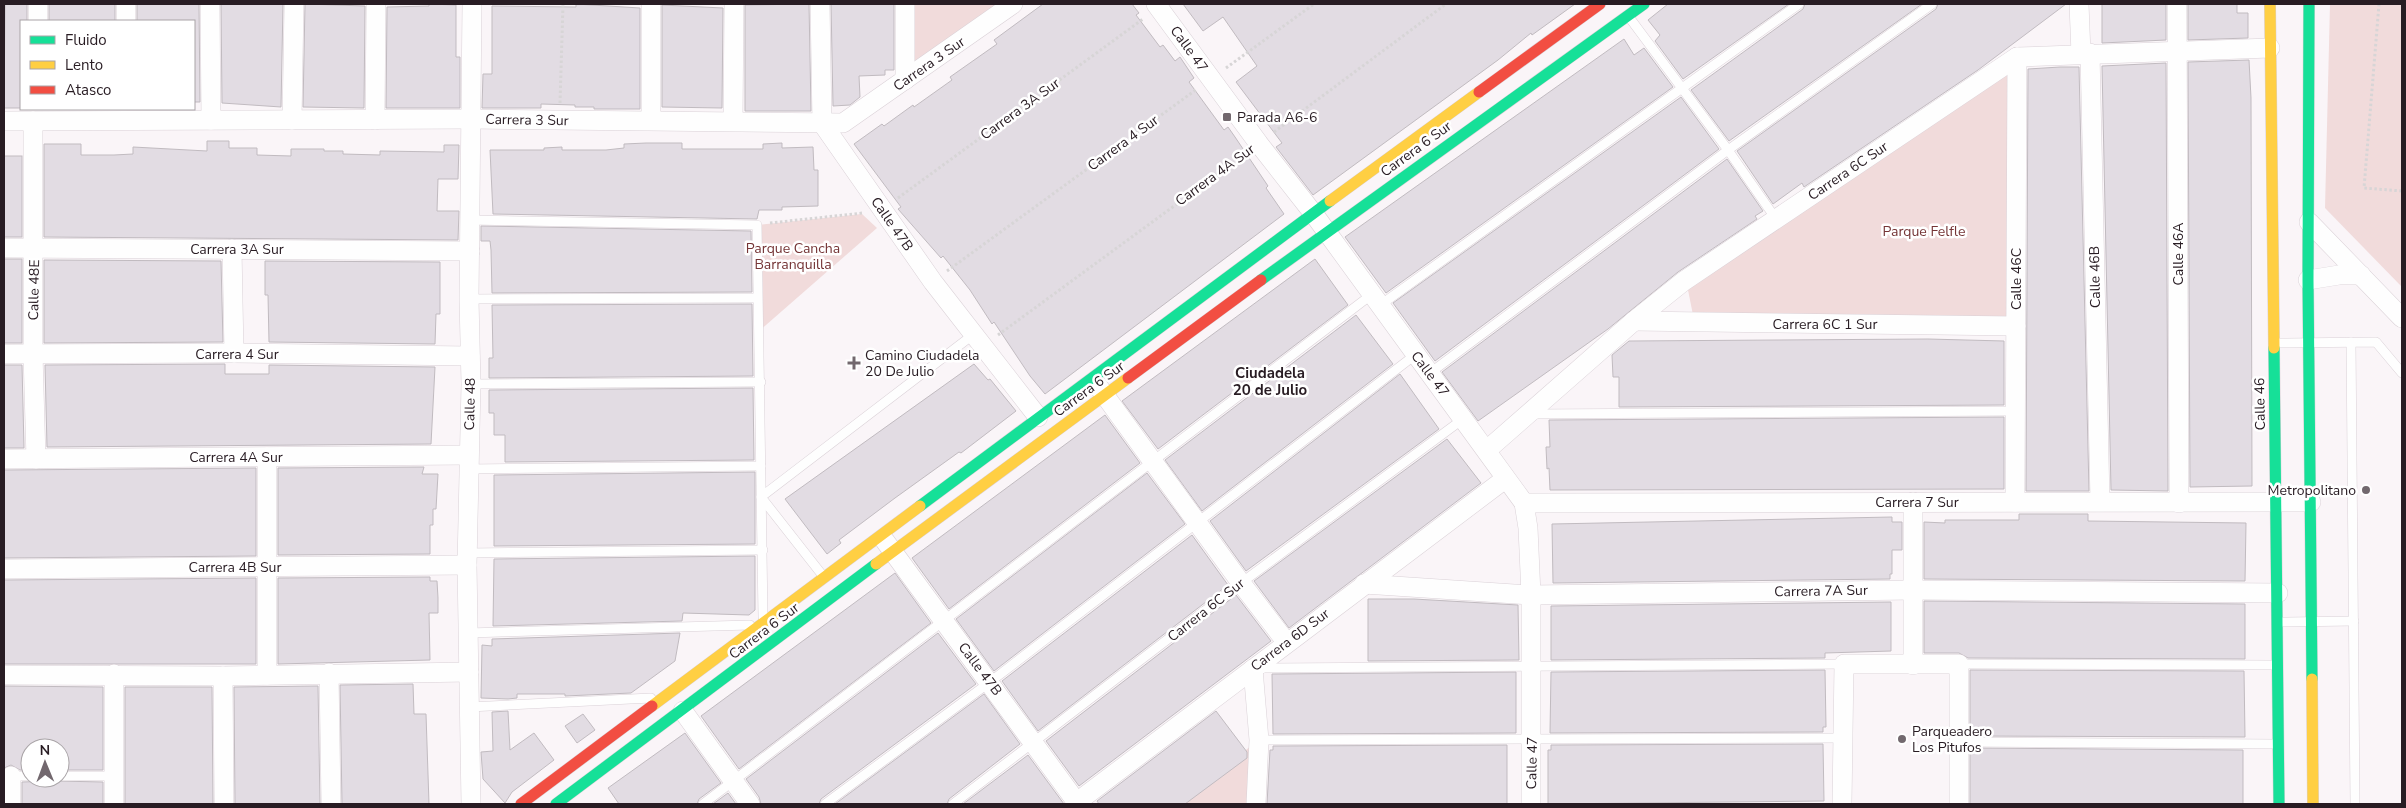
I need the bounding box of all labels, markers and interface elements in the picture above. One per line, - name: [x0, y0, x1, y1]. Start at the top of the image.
- legend: [20, 20, 195, 110]
- street label: Calle 47: [1166, 22, 1212, 76]
- text: Fluido: [65, 30, 107, 50]
- street label: Carrera 3 Sur: [889, 32, 969, 96]
- text: Lento: [65, 55, 103, 75]
- street label: Carrera 3A Sur: [977, 74, 1063, 144]
- text: Atasco: [65, 80, 111, 100]
- place label: Parada A6-6: [1237, 108, 1317, 127]
- street label: Carrera 3 Sur: [485, 110, 569, 130]
- street label: Carrera 4 Sur: [1084, 111, 1162, 175]
- marker: Parada A6-6: [1221, 111, 1233, 123]
- street label: Carrera 6 Sur: [1377, 117, 1455, 181]
- street label: Carrera 6C Sur: [1804, 137, 1892, 205]
- street label: Carrera 4A Sur: [1172, 140, 1258, 210]
- street label: Calle 47B: [866, 193, 918, 255]
- park label: Parque Felfle: [1882, 222, 1966, 241]
- street label: Calle 46A: [2169, 223, 2188, 285]
- park label: Parque Cancha Barranquilla: [746, 239, 840, 274]
- street label: Carrera 3A Sur: [190, 240, 284, 259]
- street label: Calle 46B: [2085, 246, 2105, 308]
- street label: Calle 46C: [2007, 248, 2026, 310]
- street label: Calle 48E: [24, 259, 44, 321]
- street label: Carrera 6C 1 Sur: [1773, 315, 1877, 334]
- street label: Carrera 4 Sur: [195, 345, 279, 364]
- place label: Camino Ciudadela 20 De Julio: [865, 346, 979, 381]
- street label: Calle 47: [1407, 347, 1453, 401]
- marker: Camino Ciudadela 20 De Julio: [847, 356, 861, 370]
- street label: Carrera 6 Sur: [1050, 357, 1128, 421]
- district label: Ciudadela 20 de Julio: [1233, 363, 1308, 400]
- street label: Calle 48: [460, 377, 480, 431]
- street label: Calle 46: [2250, 377, 2270, 431]
- street label: Carrera 4A Sur: [189, 448, 283, 467]
- place label: Metropolitano: [2268, 481, 2356, 500]
- marker: Metropolitano: [2360, 484, 2372, 496]
- street label: Carrera 7 Sur: [1875, 493, 1959, 512]
- street label: Carrera 4B Sur: [189, 558, 281, 577]
- street label: Carrera 6C Sur: [1164, 574, 1248, 646]
- street label: Carrera 7A Sur: [1774, 581, 1868, 601]
- street label: Carrera 6 Sur: [725, 598, 803, 664]
- street label: Carrera 6D Sur: [1247, 604, 1333, 676]
- street label: Calle 47B: [954, 638, 1006, 700]
- place label: Parqueadero Los Pitufos: [1912, 722, 1992, 757]
- marker: Parqueadero Los Pitufos: [1896, 733, 1908, 745]
- street label: Calle 47: [1522, 736, 1542, 790]
- north arrow: [20, 738, 70, 788]
- text: N: [39, 741, 50, 760]

